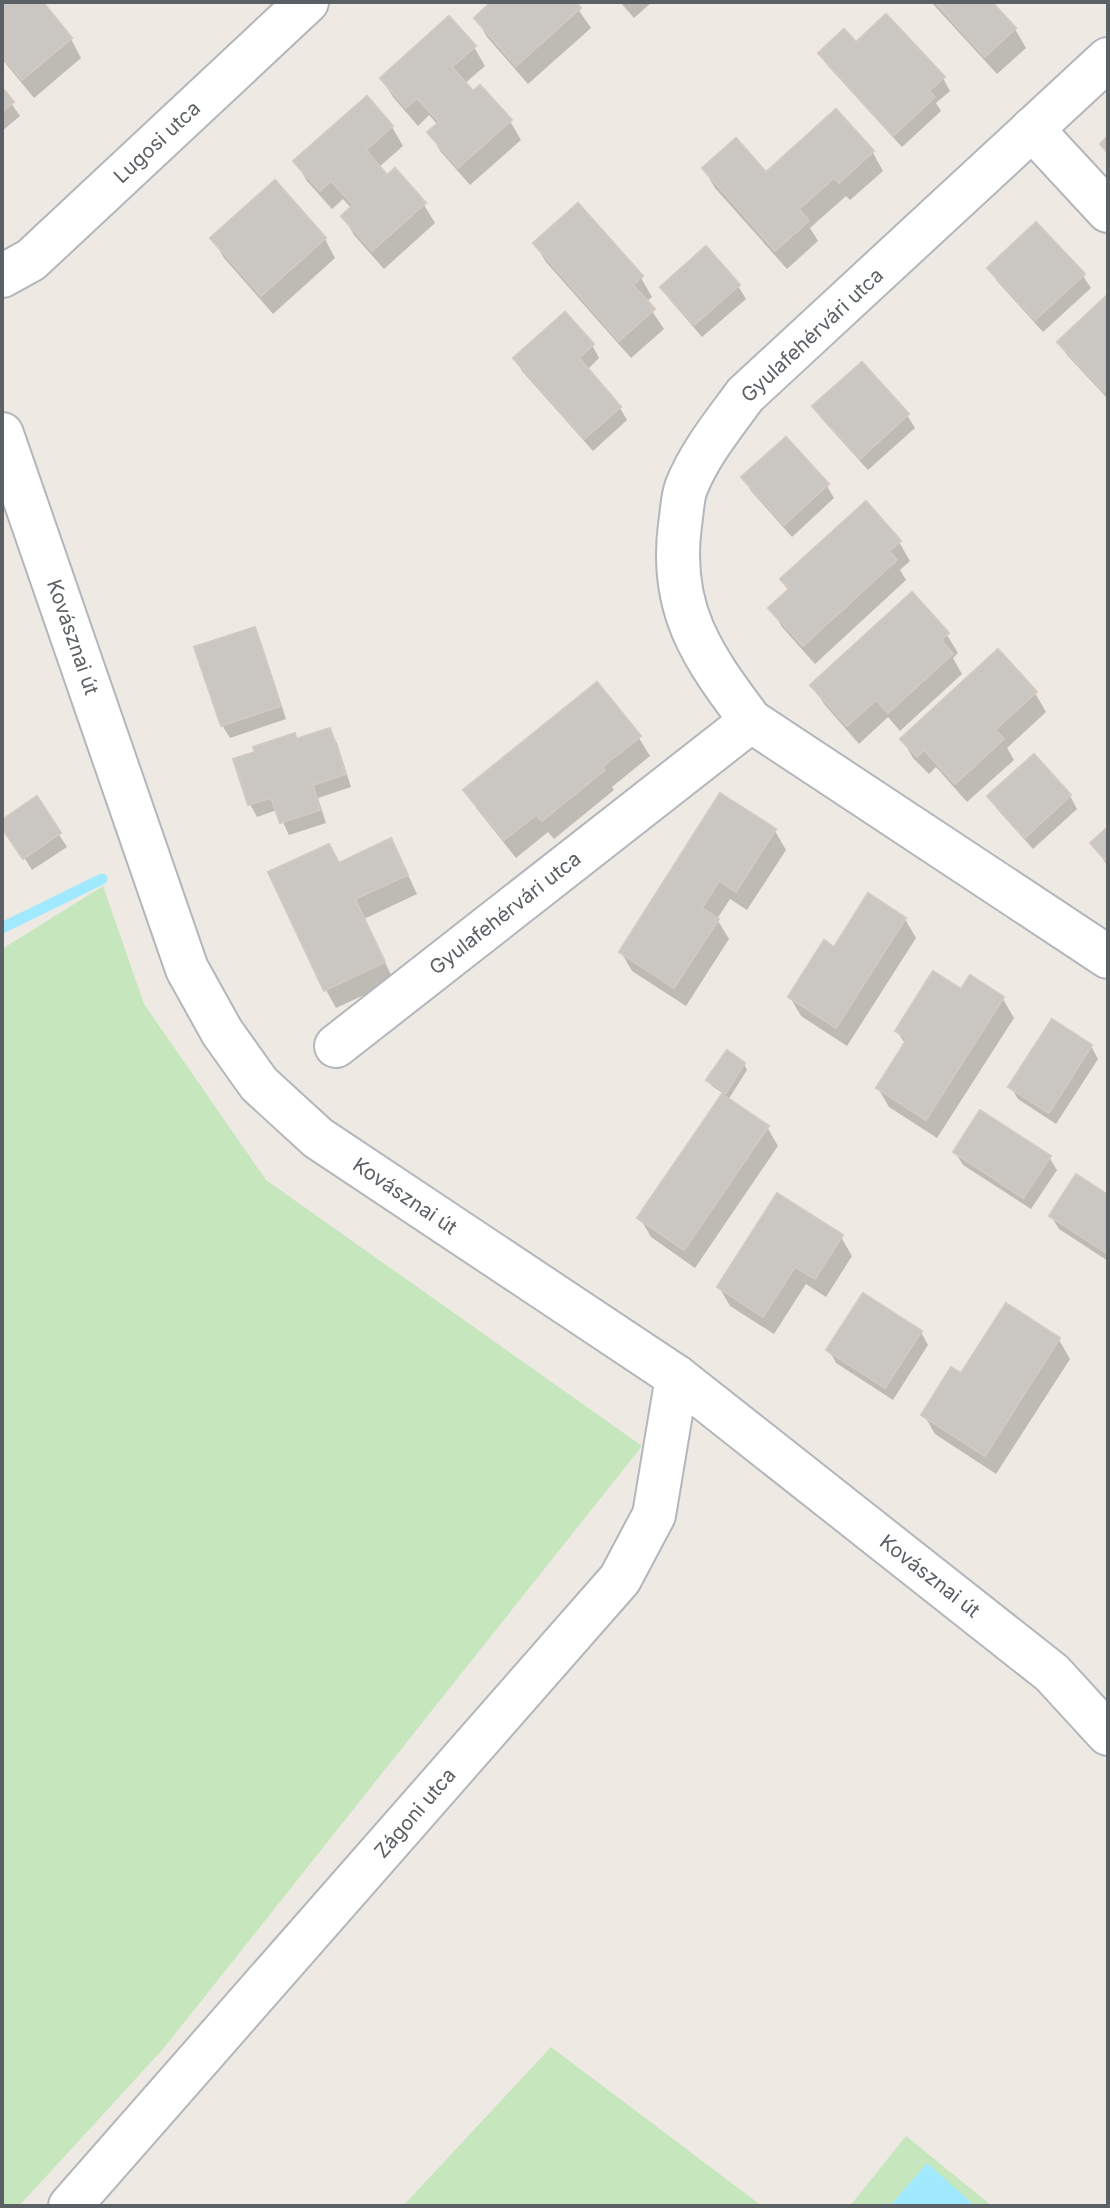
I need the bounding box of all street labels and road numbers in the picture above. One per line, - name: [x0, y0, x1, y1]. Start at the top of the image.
- street label: Lugosi utca: [109, 96, 205, 188]
- street label: Gyulafehérvári utca: [736, 263, 888, 407]
- street label: Kovásznai út: [42, 576, 104, 698]
- street label: Gyulafehérvári utca: [424, 846, 586, 980]
- street label: Kovásznai út: [349, 1152, 462, 1240]
- street label: Kovásznai út: [875, 1530, 985, 1623]
- street label: Zágoni utca: [369, 1763, 461, 1863]

